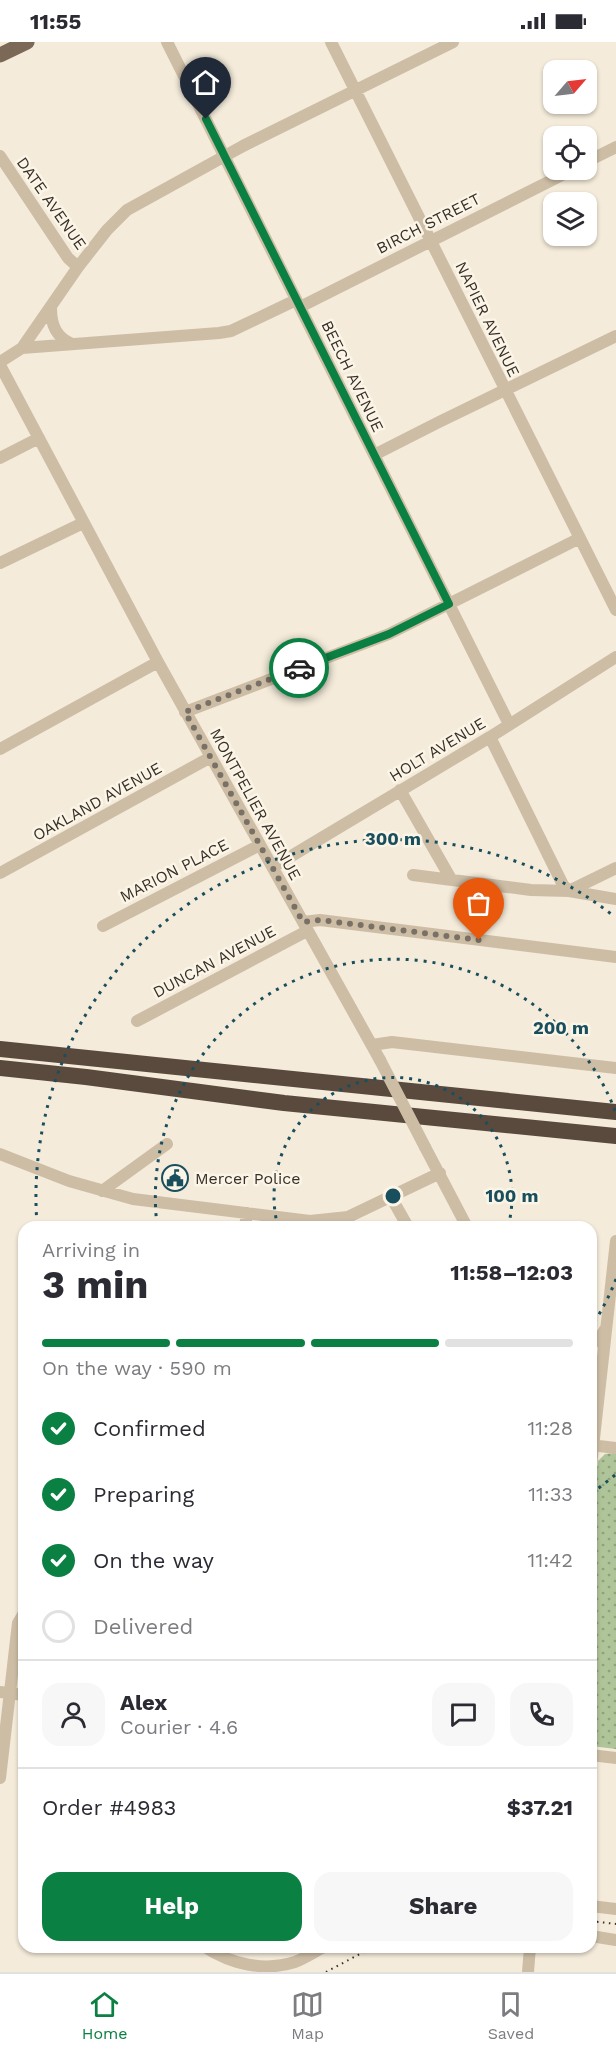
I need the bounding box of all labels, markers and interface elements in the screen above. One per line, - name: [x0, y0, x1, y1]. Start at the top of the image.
- text: 11:55: [30, 9, 81, 34]
- pin: [180, 57, 231, 119]
- north arrow: [543, 60, 597, 114]
- map controls: [543, 60, 597, 246]
- icon: home: [189, 66, 222, 99]
- button: locate: [543, 126, 597, 180]
- street label: DATE AVENUE: [13, 153, 90, 253]
- street label: BIRCH STREET: [373, 189, 484, 258]
- button: layers: [543, 192, 597, 246]
- street label: NAPIER AVENUE: [451, 258, 524, 380]
- street label: BEECH AVENUE: [317, 317, 388, 435]
- courier: [269, 638, 329, 698]
- icon: car: [283, 652, 316, 685]
- street label: HOLT AVENUE: [386, 713, 489, 786]
- street label: MONTPELIER AVENUE: [206, 725, 305, 883]
- street label: OAKLAND AVENUE: [30, 758, 165, 845]
- text: 300 m: [365, 828, 421, 849]
- street label: MARION PLACE: [117, 835, 232, 906]
- pin: [453, 878, 504, 940]
- icon: bag: [462, 887, 495, 920]
- street label: DUNCAN AVENUE: [150, 921, 279, 1002]
- text: 200 m: [533, 1017, 589, 1038]
- public building icon: Mercer Police: [160, 1163, 190, 1193]
- place label: Mercer Police: [195, 1169, 300, 1188]
- text: 100 m: [485, 1185, 539, 1206]
- centre of rings: [383, 1186, 403, 1206]
- text: Arriving in: [42, 1238, 140, 1262]
- text: 11:58–12:03: [450, 1260, 573, 1285]
- text: 3 min: [42, 1262, 149, 1307]
- text: On the way · 590 m: [42, 1356, 232, 1380]
- icon: check: [42, 1412, 75, 1445]
- text: Confirmed: [93, 1416, 206, 1441]
- text: 11:28: [528, 1416, 573, 1440]
- icon: check: [42, 1478, 75, 1511]
- text: Preparing: [93, 1482, 194, 1507]
- text: 11:33: [528, 1482, 573, 1506]
- icon: check: [42, 1544, 75, 1577]
- text: On the way: [93, 1548, 214, 1573]
- text: 11:42: [528, 1548, 573, 1572]
- text: Delivered: [93, 1614, 193, 1639]
- button: person: [42, 1683, 105, 1746]
- button: chat: [432, 1683, 495, 1746]
- button: phone: [510, 1683, 573, 1746]
- text: Alex: [120, 1690, 167, 1715]
- text: Courier · 4.6: [120, 1715, 238, 1739]
- text: Order #4983: [42, 1795, 176, 1820]
- text: $37.21: [507, 1795, 573, 1820]
- button: Help: [42, 1872, 302, 1941]
- button: Share: [314, 1872, 573, 1941]
- tab: Home: [82, 1988, 128, 2043]
- tab: Map: [291, 1988, 324, 2043]
- tab: Saved: [488, 1988, 534, 2043]

